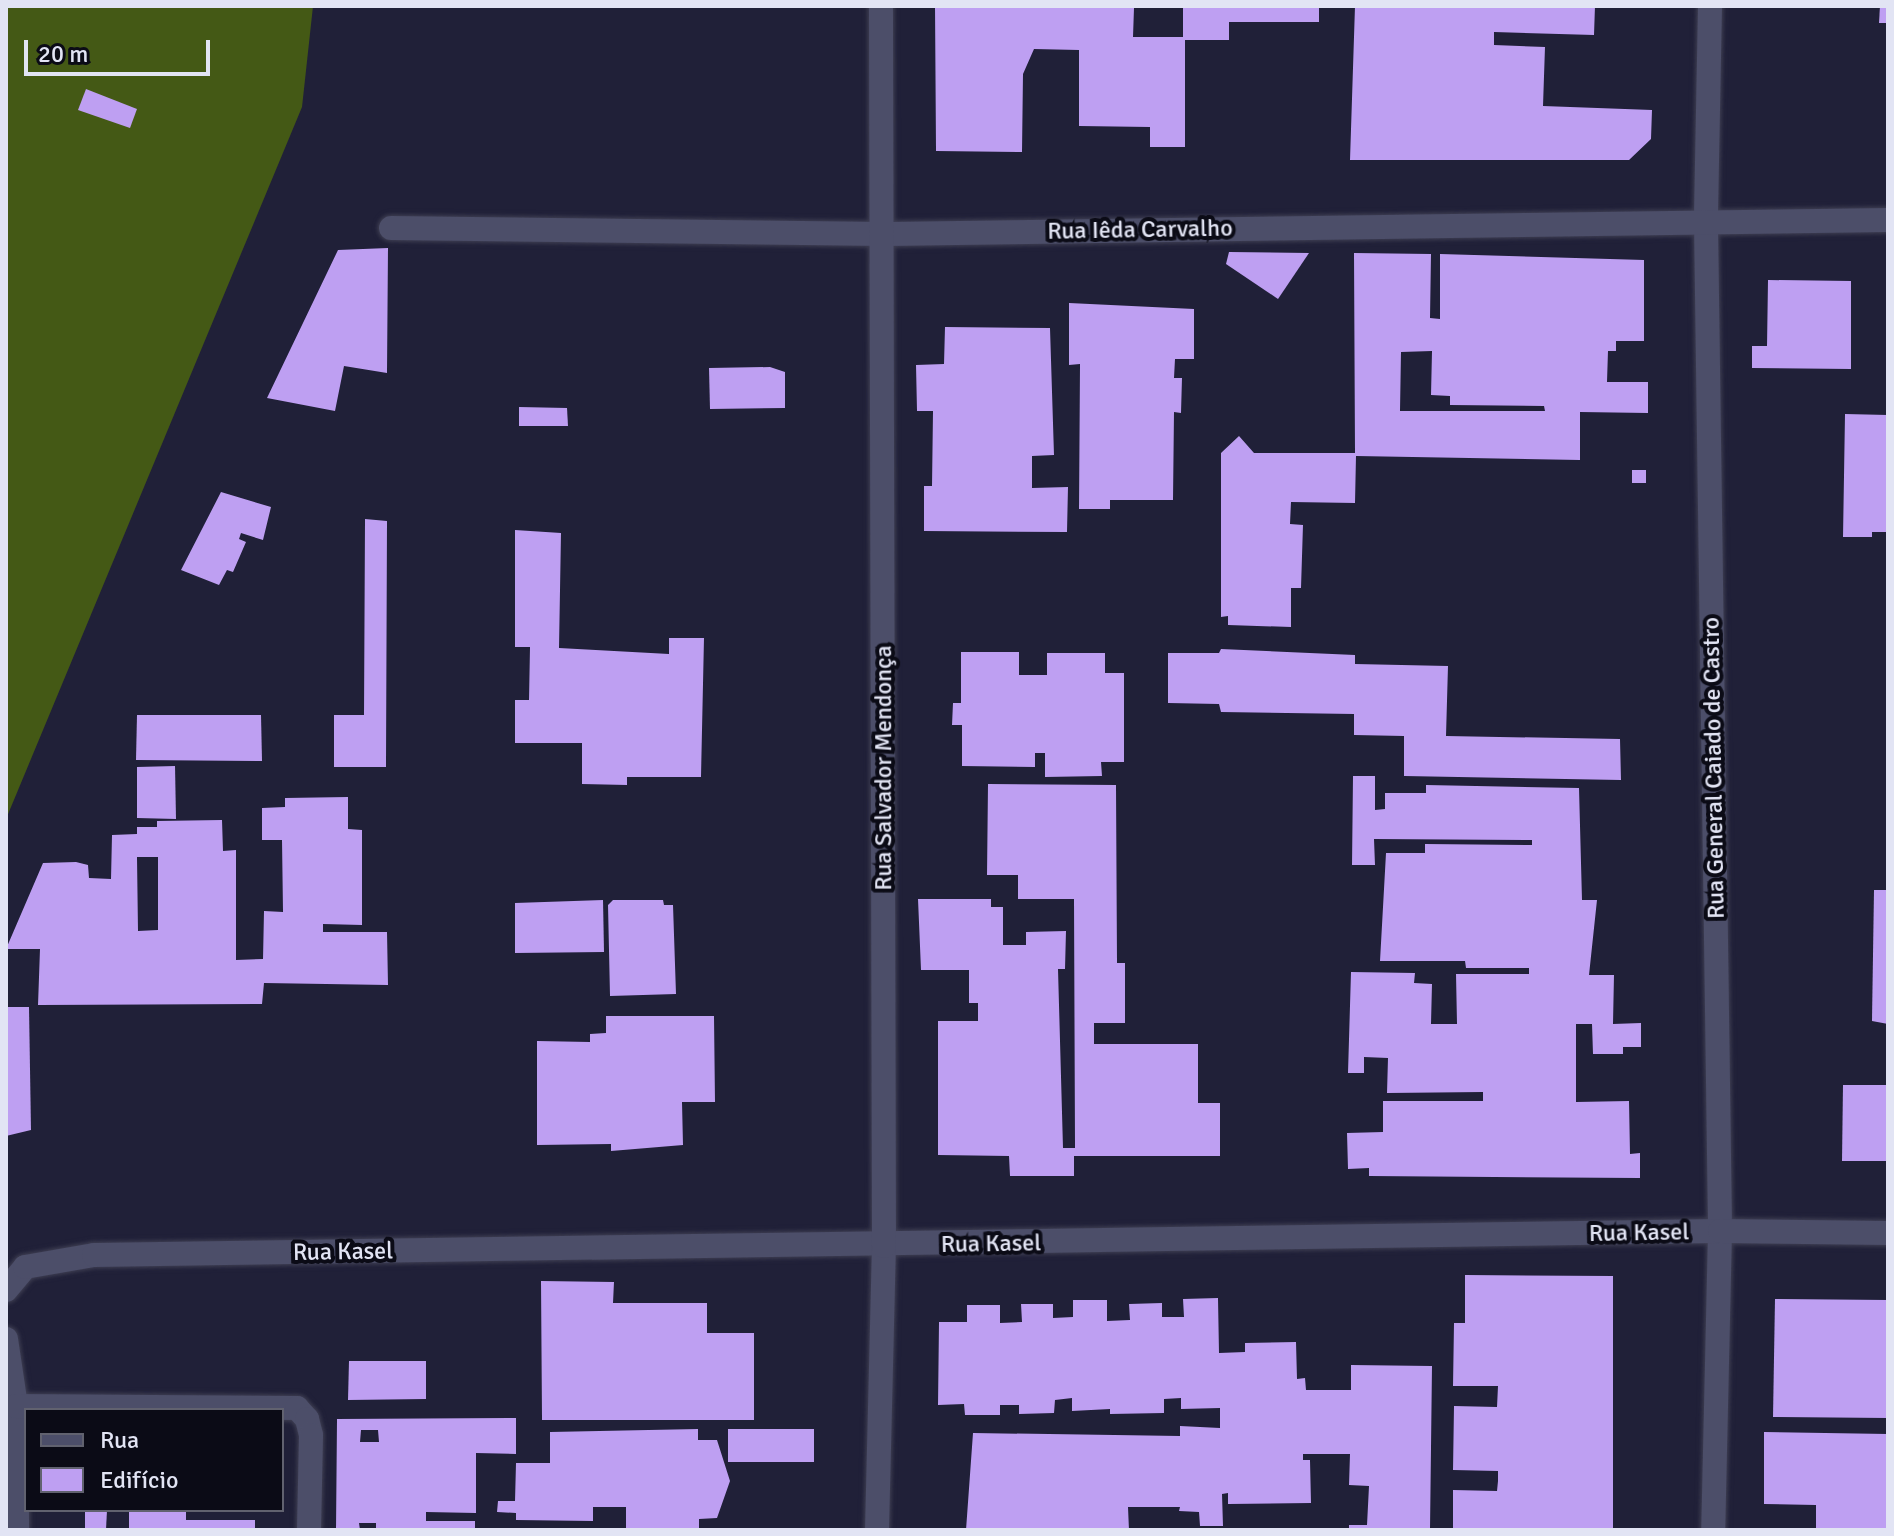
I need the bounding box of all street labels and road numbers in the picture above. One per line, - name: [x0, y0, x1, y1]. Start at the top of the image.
- street label: Rua Iêda Carvalho: [1047, 214, 1233, 246]
- street label: Rua General Caiado de Castro: [1697, 617, 1731, 919]
- street label: Rua Salvador Mendonça: [870, 645, 898, 891]
- street label: Rua Kasel: [1589, 1218, 1689, 1248]
- street label: Rua Kasel: [941, 1229, 1041, 1259]
- street label: Rua Kasel: [293, 1237, 393, 1267]

